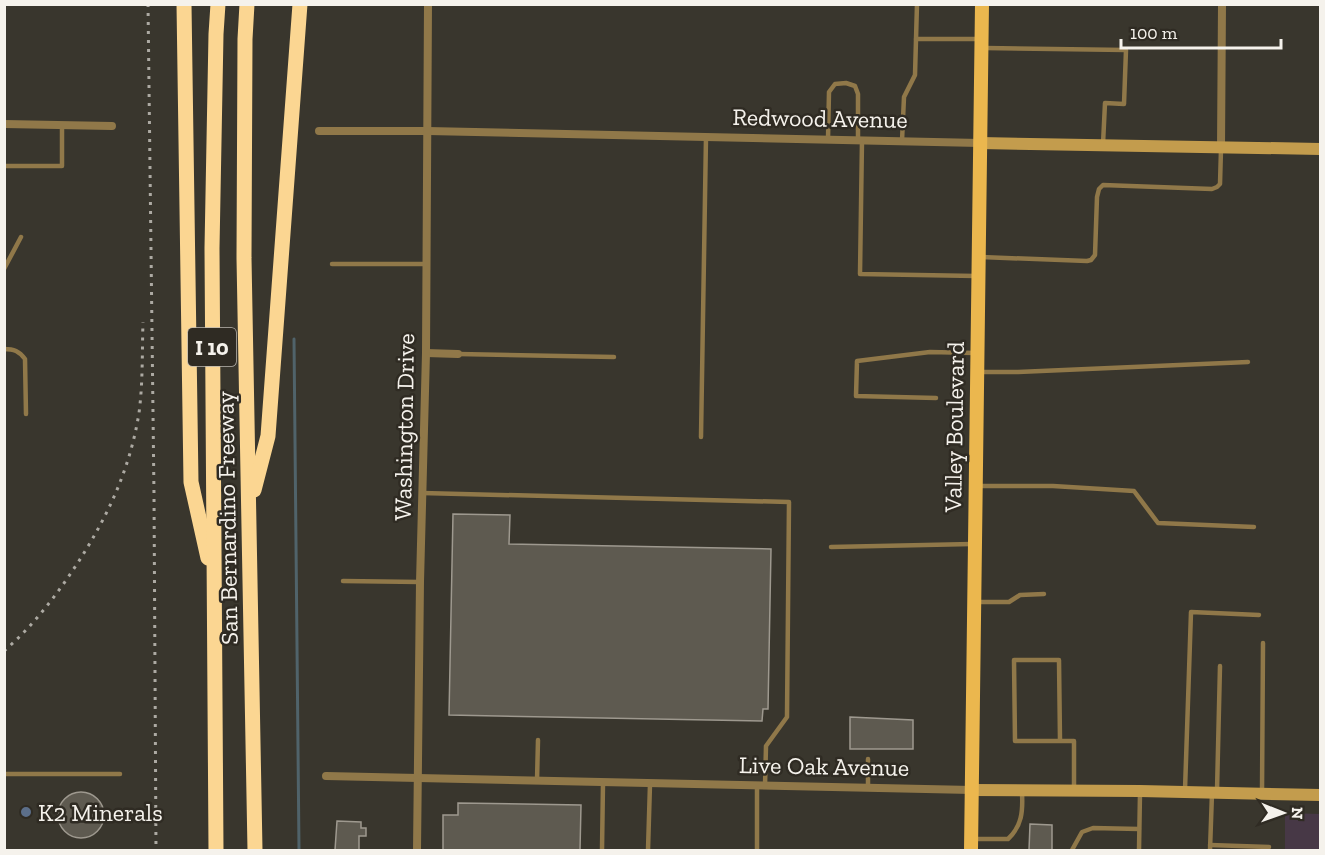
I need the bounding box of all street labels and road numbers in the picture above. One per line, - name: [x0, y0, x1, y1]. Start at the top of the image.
- street label: Redwood Avenue: [732, 102, 908, 134]
- road number: I 10: [188, 328, 236, 366]
- street label: Washington Drive: [388, 333, 420, 521]
- street label: Valley Boulevard: [938, 341, 970, 514]
- street label: San Bernardino Freeway: [210, 390, 244, 645]
- street label: Live Oak Avenue: [739, 750, 909, 782]

